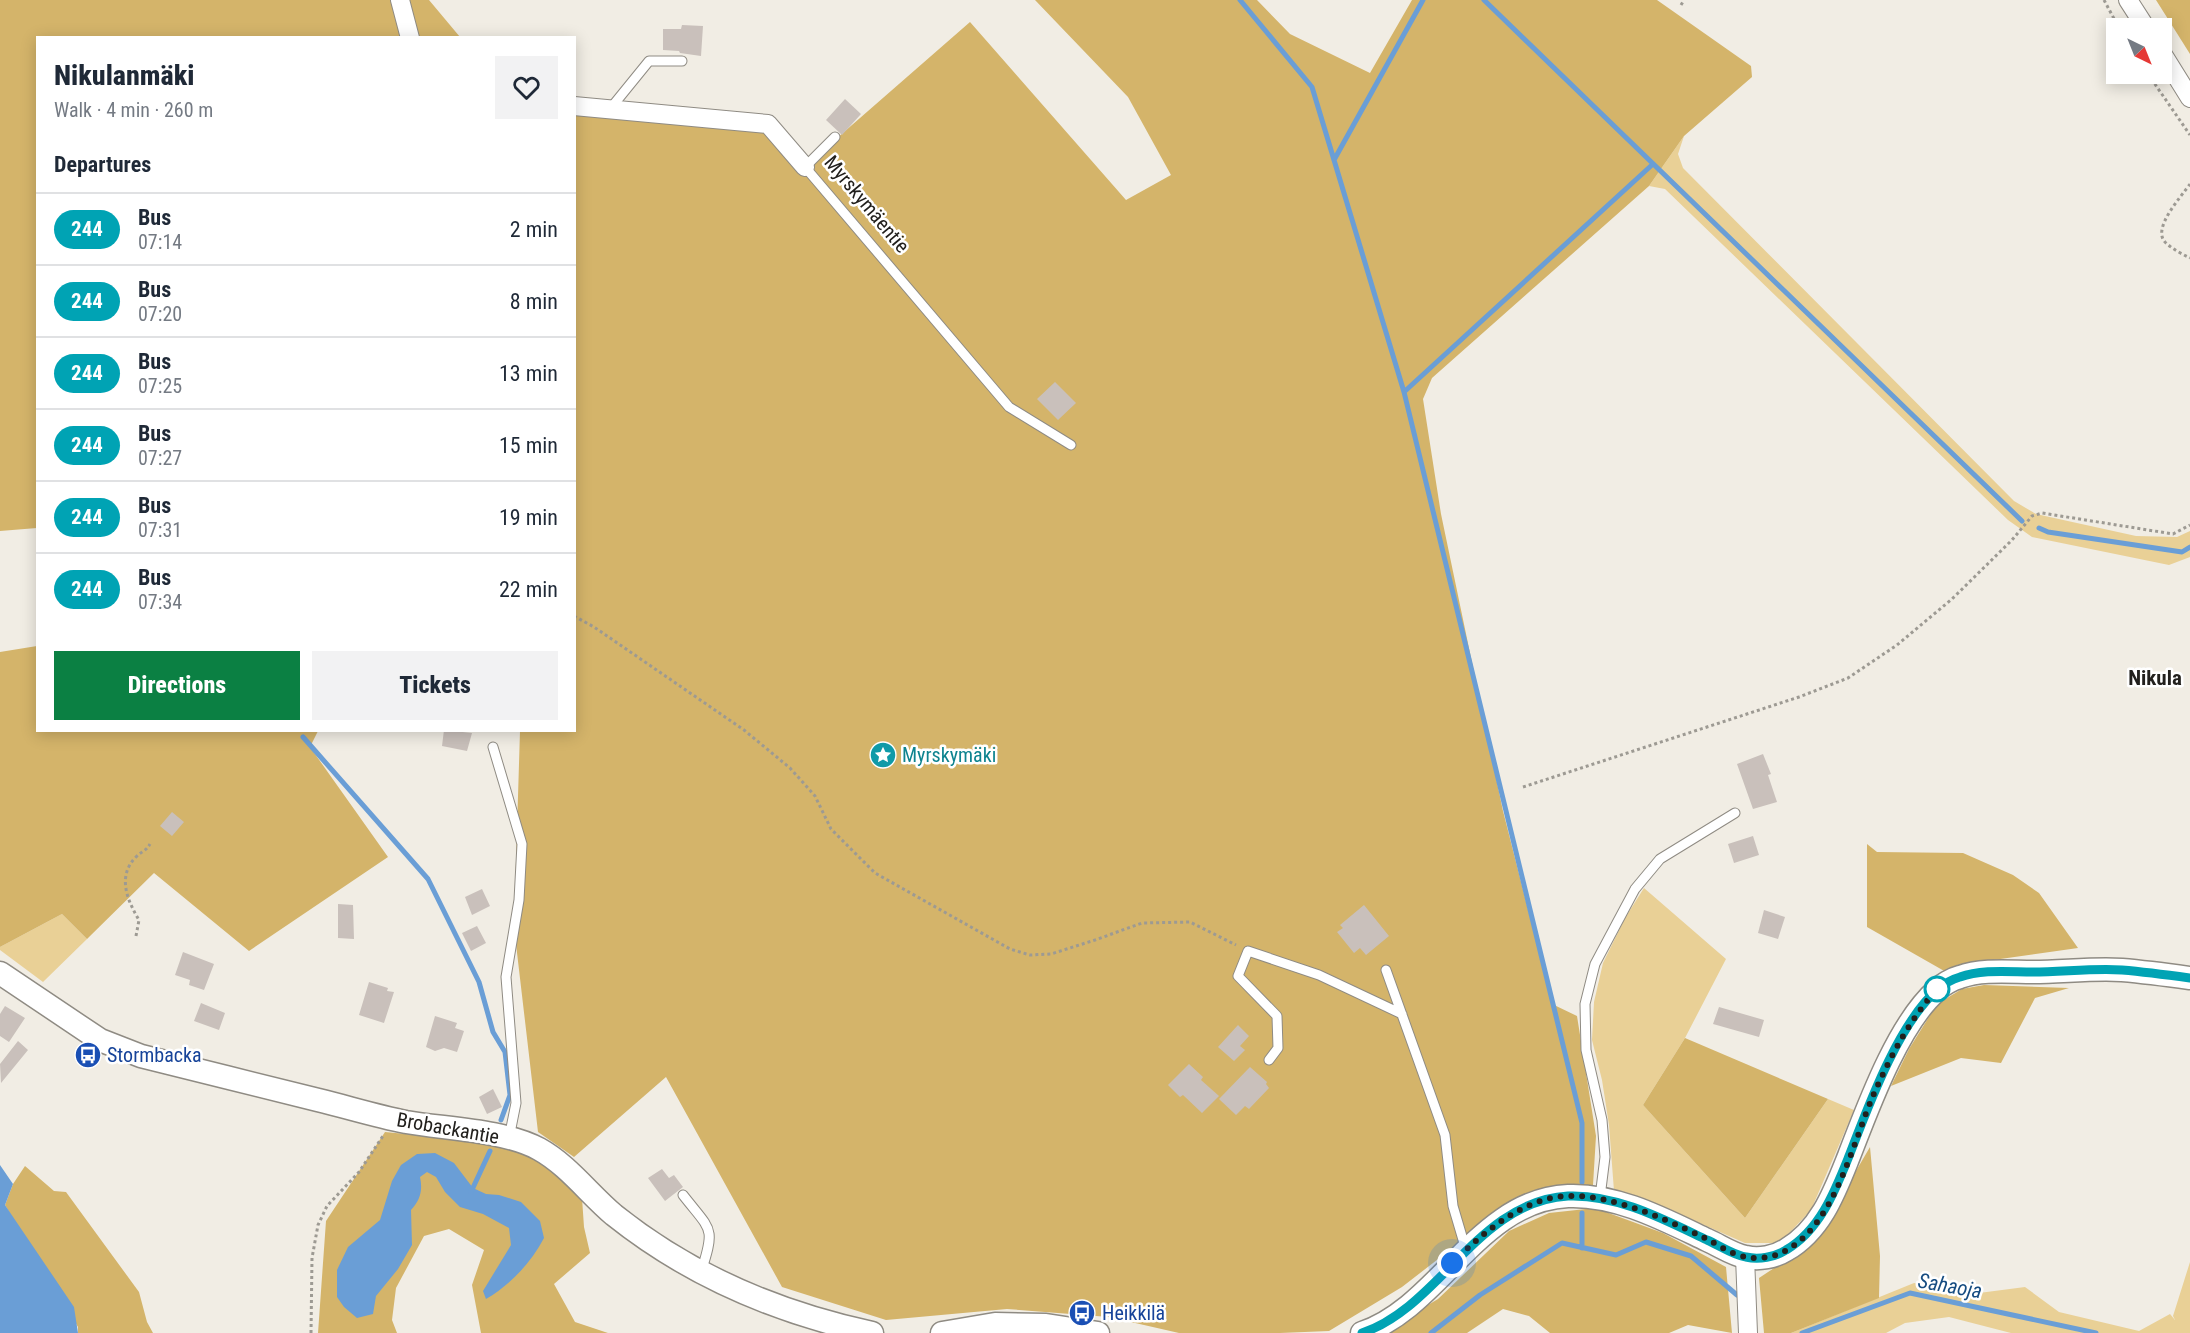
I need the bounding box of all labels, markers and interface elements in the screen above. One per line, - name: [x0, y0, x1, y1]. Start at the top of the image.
- north arrow: [2106, 18, 2172, 84]
- map controls: [2106, 18, 2172, 84]
- button: heart: [495, 56, 558, 119]
- text: Nikulanmäki: [54, 59, 194, 92]
- text: Walk · 4 min · 260 m: [54, 98, 213, 122]
- street label: Myrskymäentie: [819, 150, 915, 258]
- text: Departures: [54, 152, 151, 177]
- text: Bus: [138, 205, 171, 230]
- text: 244: [71, 217, 103, 241]
- text: 2 min: [510, 217, 558, 242]
- text: 07:14: [138, 230, 182, 254]
- text: Bus: [138, 277, 171, 302]
- text: 244: [71, 289, 103, 313]
- text: 8 min: [510, 289, 558, 314]
- text: 07:20: [138, 302, 182, 326]
- text: Bus: [138, 349, 171, 374]
- text: 244: [71, 361, 103, 385]
- text: 13 min: [499, 361, 558, 386]
- text: 07:25: [138, 374, 182, 398]
- text: Bus: [138, 421, 171, 446]
- text: 244: [71, 433, 103, 457]
- text: 15 min: [499, 433, 558, 458]
- text: 07:27: [138, 446, 182, 470]
- text: Bus: [138, 493, 171, 518]
- text: 244: [71, 505, 103, 529]
- text: 19 min: [499, 505, 558, 530]
- text: 07:31: [138, 518, 182, 542]
- text: Bus: [138, 565, 171, 590]
- text: 244: [71, 577, 103, 601]
- text: 22 min: [499, 577, 558, 602]
- text: 07:34: [138, 590, 182, 614]
- button: Directions: [54, 651, 300, 720]
- button: Tickets: [312, 651, 558, 720]
- district label: Nikula: [2128, 666, 2182, 690]
- place icon: Myrskymäki: [868, 740, 898, 770]
- place label: Myrskymäki: [902, 743, 996, 767]
- unlabelled marker: [1924, 976, 1950, 1002]
- bus stop icon: Stormbacka: [73, 1040, 103, 1070]
- place label: Stormbacka: [107, 1043, 202, 1067]
- street label: Brobackantie: [395, 1107, 501, 1149]
- your location: [1437, 1248, 1467, 1278]
- water label: Sahaoja: [1916, 1269, 1984, 1303]
- bus stop icon: Heikkilä: [1067, 1298, 1097, 1328]
- place label: Heikkilä: [1102, 1301, 1165, 1325]

